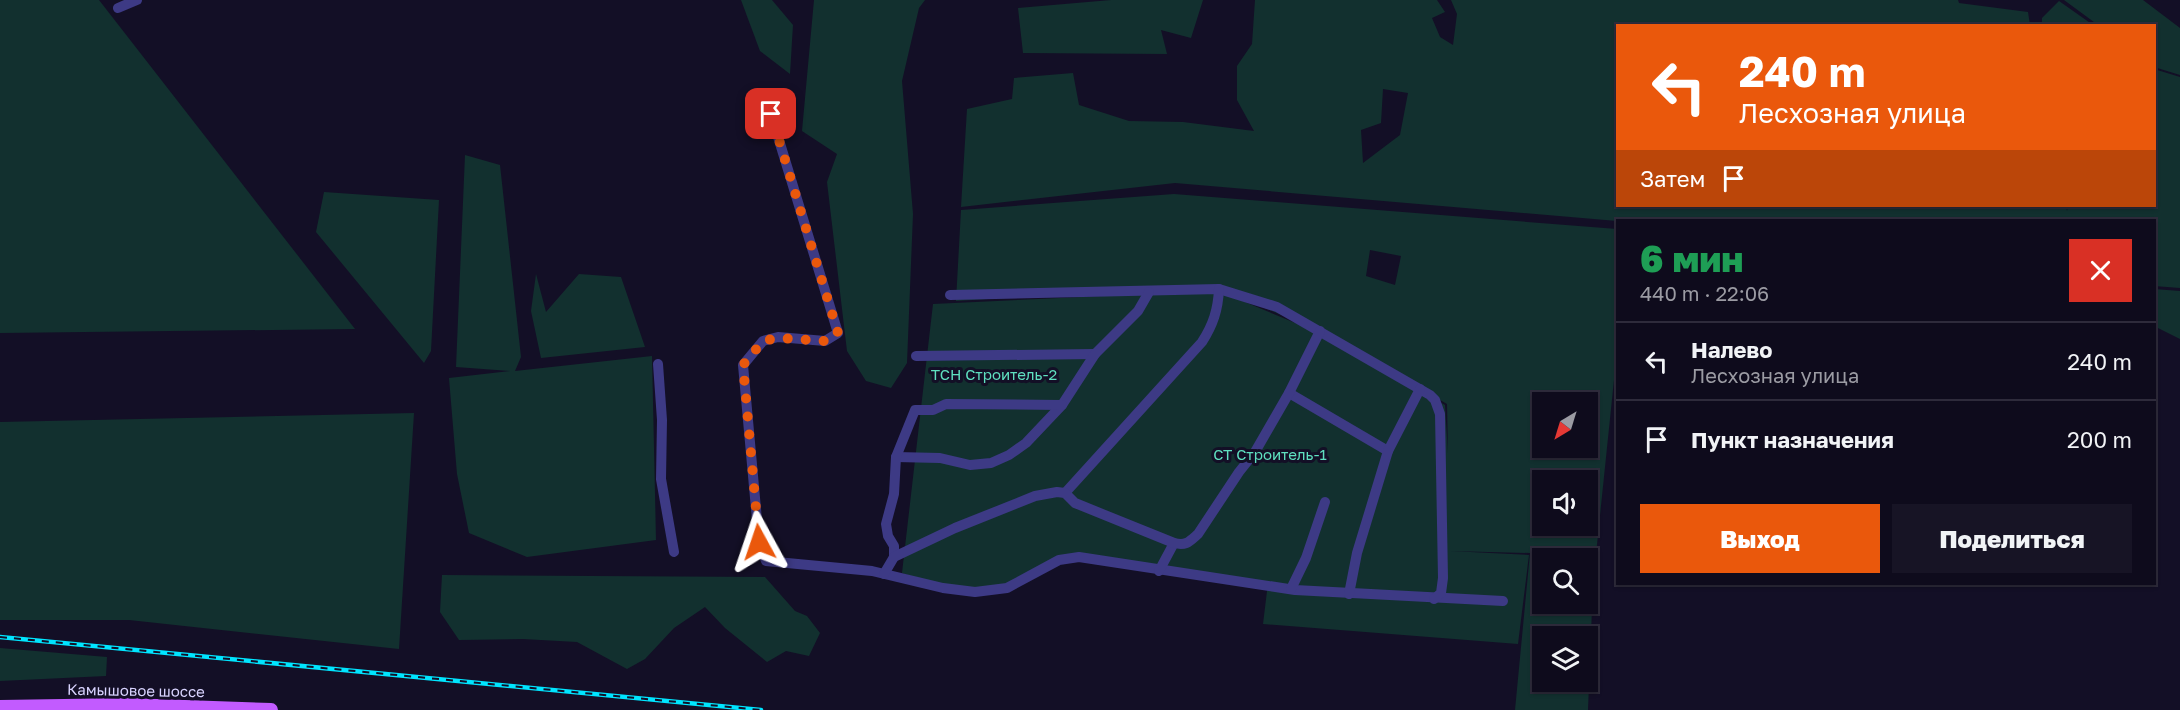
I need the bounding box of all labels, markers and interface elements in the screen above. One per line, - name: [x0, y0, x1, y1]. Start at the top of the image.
- text: 240 m: [1739, 46, 1865, 96]
- icon: left: [1640, 48, 1718, 126]
- pin: [745, 88, 796, 139]
- icon: arrive: [754, 97, 787, 130]
- text: Лесхозная улица: [1739, 97, 1966, 129]
- icon: arrive: [1717, 162, 1750, 195]
- text: Затем: [1640, 165, 1705, 192]
- text: 6 мин: [1640, 237, 1744, 280]
- button: close: [2069, 239, 2132, 302]
- text: 440 m · 22:06: [1640, 281, 1769, 305]
- text: Налево: [1691, 336, 1773, 363]
- icon: left: [1640, 345, 1673, 378]
- text: 240 m: [2067, 348, 2132, 375]
- text: Лесхозная улица: [1691, 363, 1859, 387]
- park label: ТСН Строитель-2: [931, 365, 1057, 383]
- north arrow: [1532, 392, 1598, 458]
- map controls: [1532, 392, 1598, 692]
- icon: arrive: [1640, 423, 1673, 456]
- text: Пункт назначения: [1691, 426, 1894, 453]
- text: 200 m: [2067, 426, 2132, 453]
- park label: СТ Строитель-1: [1213, 445, 1327, 463]
- button: sound: [1532, 470, 1598, 536]
- button: Выход: [1640, 504, 1880, 573]
- button: Поделиться: [1892, 504, 2132, 573]
- position arrow: [727, 510, 791, 574]
- button: search: [1532, 548, 1598, 614]
- button: layers: [1532, 626, 1598, 692]
- street label: Камышовое шоссе: [67, 680, 205, 700]

